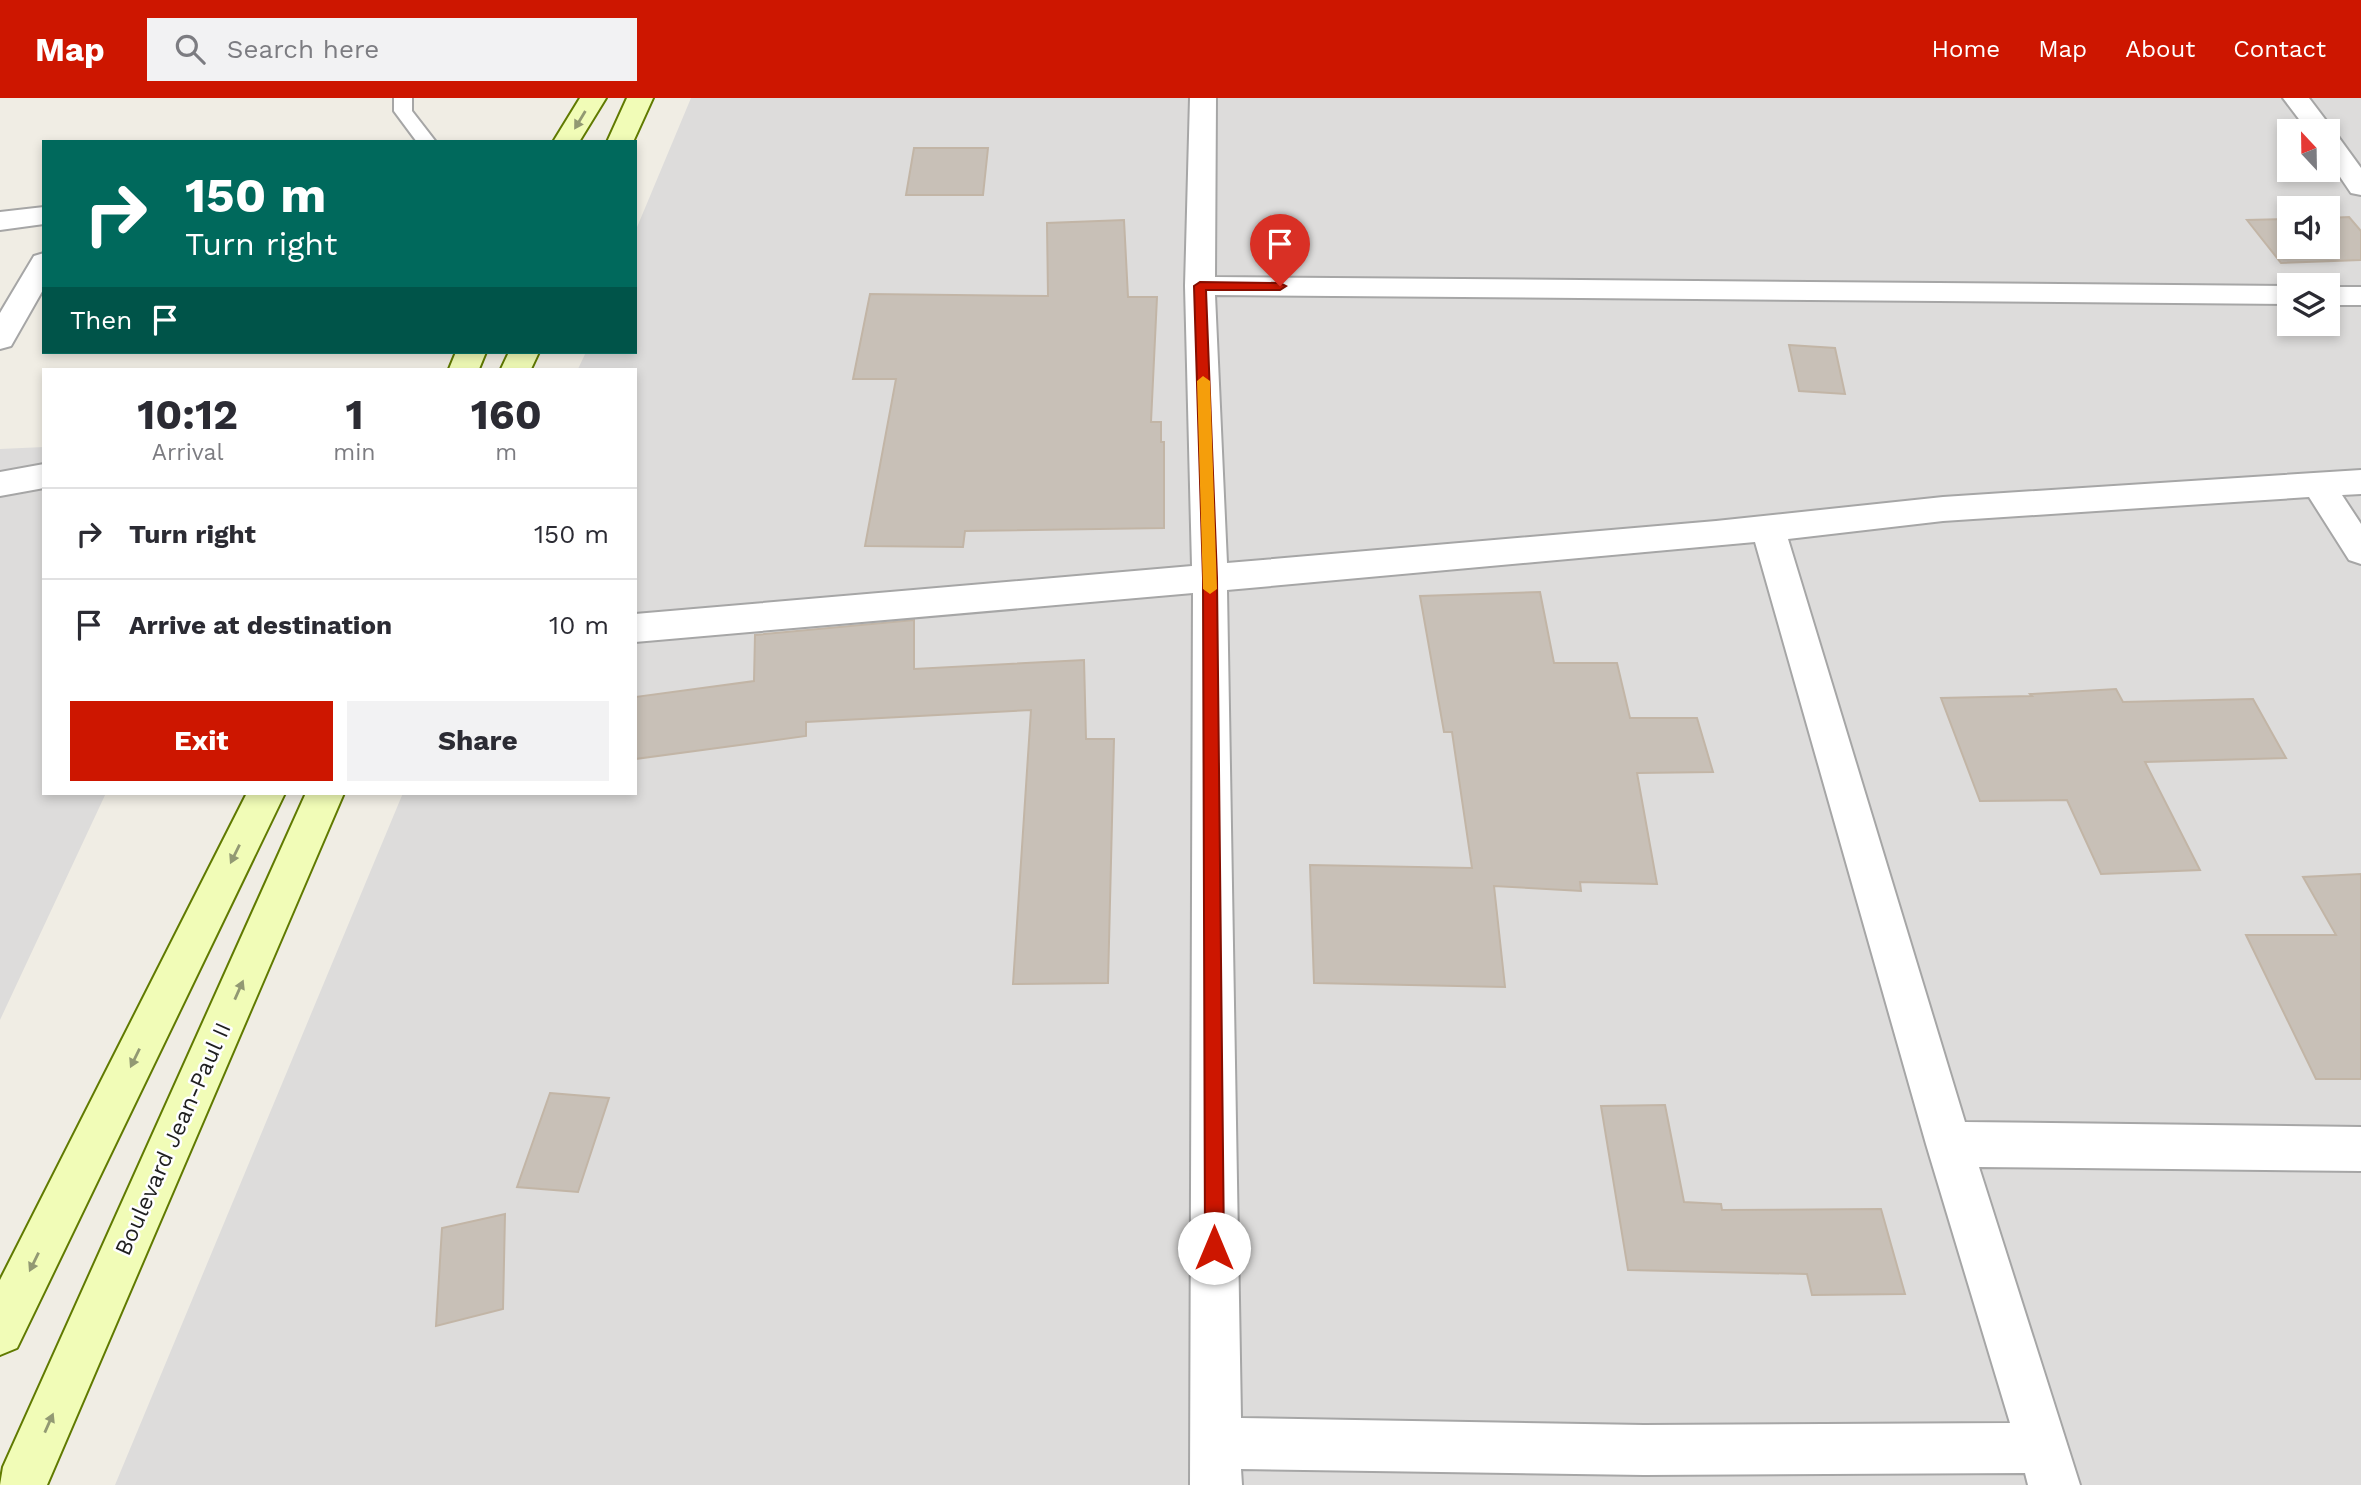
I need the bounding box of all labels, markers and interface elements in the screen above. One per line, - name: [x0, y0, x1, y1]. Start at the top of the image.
- search box: [147, 18, 637, 81]
- text: Map: [35, 30, 105, 69]
- icon: search: [171, 30, 209, 68]
- text: Search here: [227, 34, 379, 64]
- text: Home: [1932, 35, 2000, 63]
- text: Map: [2038, 35, 2087, 63]
- text: About: [2125, 35, 2195, 63]
- text: Contact: [2233, 35, 2326, 63]
- one-way arrow: [573, 110, 586, 129]
- north arrow: [2277, 119, 2340, 182]
- map controls: [2277, 119, 2340, 336]
- text: 150 m: [185, 166, 326, 224]
- icon: right: [70, 168, 161, 259]
- button: sound: [2277, 196, 2340, 259]
- pin: [1250, 214, 1310, 286]
- text: Turn right: [185, 225, 337, 263]
- icon: arrive: [1261, 225, 1299, 263]
- button: layers: [2277, 273, 2340, 336]
- icon: arrive: [146, 301, 184, 339]
- text: Then: [70, 305, 132, 335]
- text: 10:12: [137, 390, 238, 439]
- text: 1: [345, 390, 364, 439]
- text: 160: [471, 390, 542, 439]
- text: Arrival: [152, 439, 224, 466]
- text: min: [333, 439, 376, 466]
- text: m: [495, 439, 517, 466]
- icon: right: [70, 515, 108, 553]
- text: Turn right: [129, 519, 256, 549]
- text: 150 m: [534, 519, 609, 549]
- icon: arrive: [70, 606, 108, 644]
- text: Arrive at destination: [129, 610, 392, 640]
- text: 10 m: [549, 610, 609, 640]
- button: Exit: [70, 701, 333, 781]
- button: Share: [347, 701, 609, 781]
- one-way arrow: [230, 844, 241, 864]
- one-way arrow: [233, 980, 245, 1000]
- street label: Boulevard Jean-Paul II: [109, 1018, 237, 1260]
- one-way arrow: [129, 1048, 140, 1068]
- position arrow: [1177, 1211, 1251, 1285]
- one-way arrow: [28, 1252, 40, 1272]
- one-way arrow: [44, 1412, 55, 1433]

